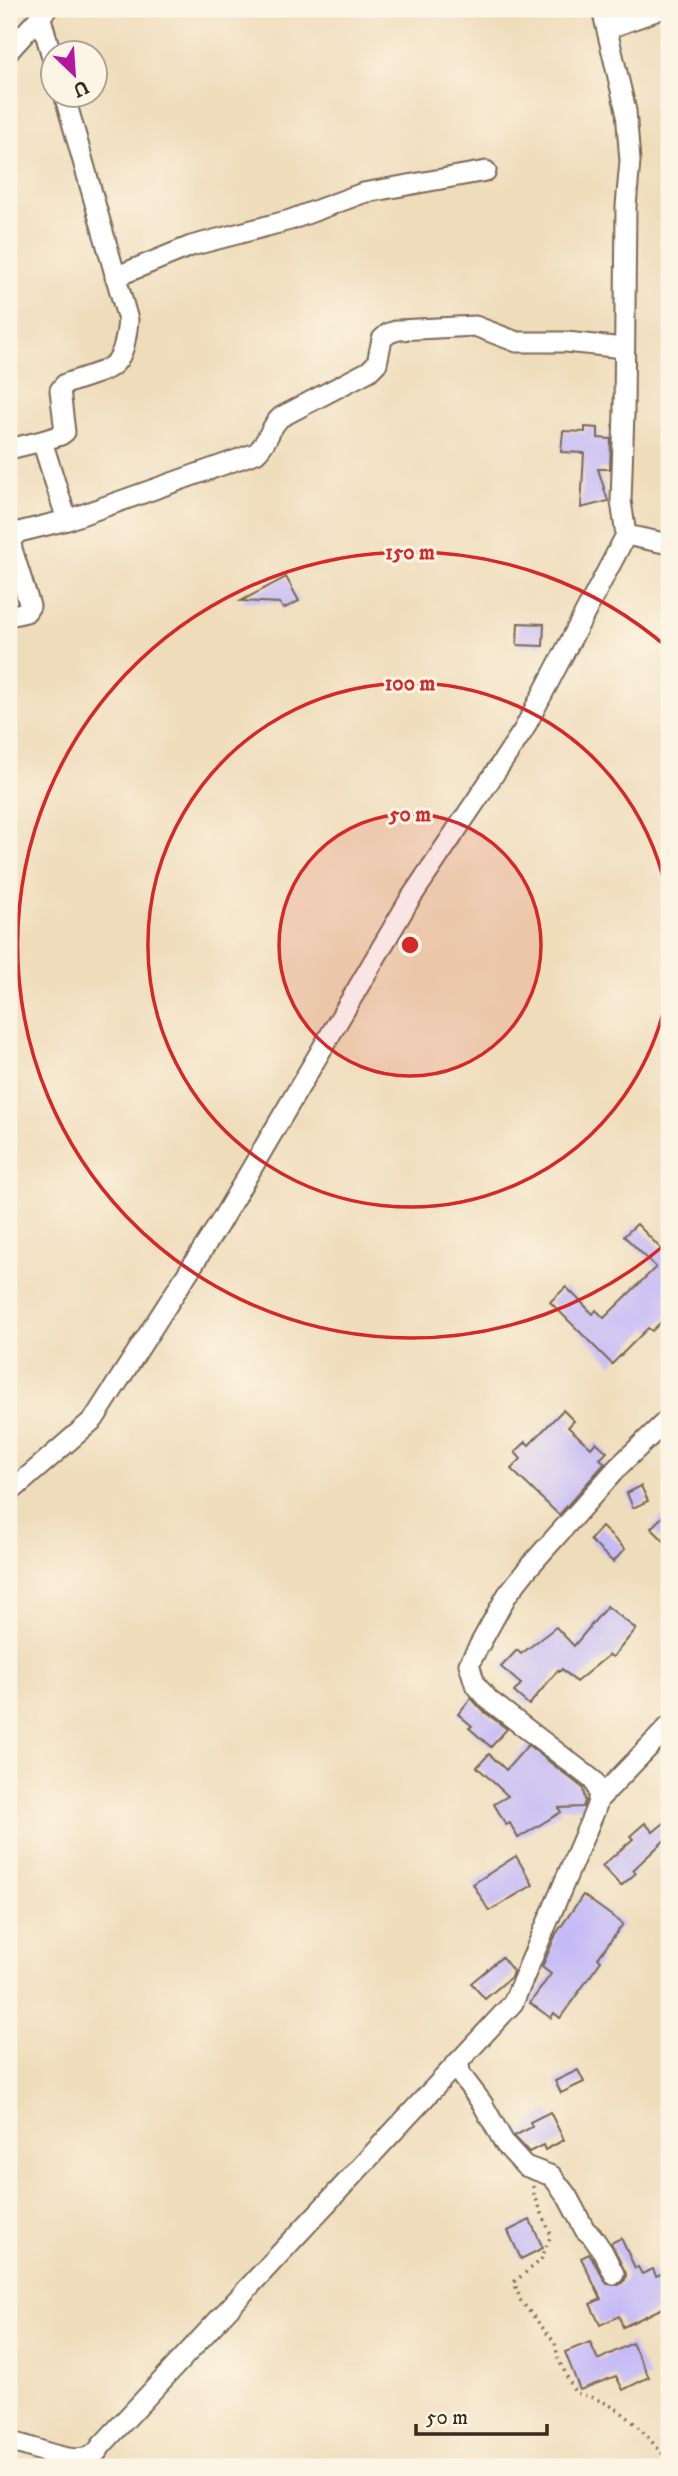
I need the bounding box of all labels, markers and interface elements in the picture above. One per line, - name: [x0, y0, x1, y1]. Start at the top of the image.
- north arrow: [38, 38, 108, 108]
- text: U: [69, 75, 92, 102]
- text: 150 m: [385, 540, 435, 566]
- text: 100 m: [385, 671, 435, 697]
- text: 50 m: [388, 802, 431, 828]
- centre of rings: [398, 933, 422, 957]
- scale bar: [416, 2392, 547, 2436]
- text: 50 m: [426, 2405, 468, 2431]

